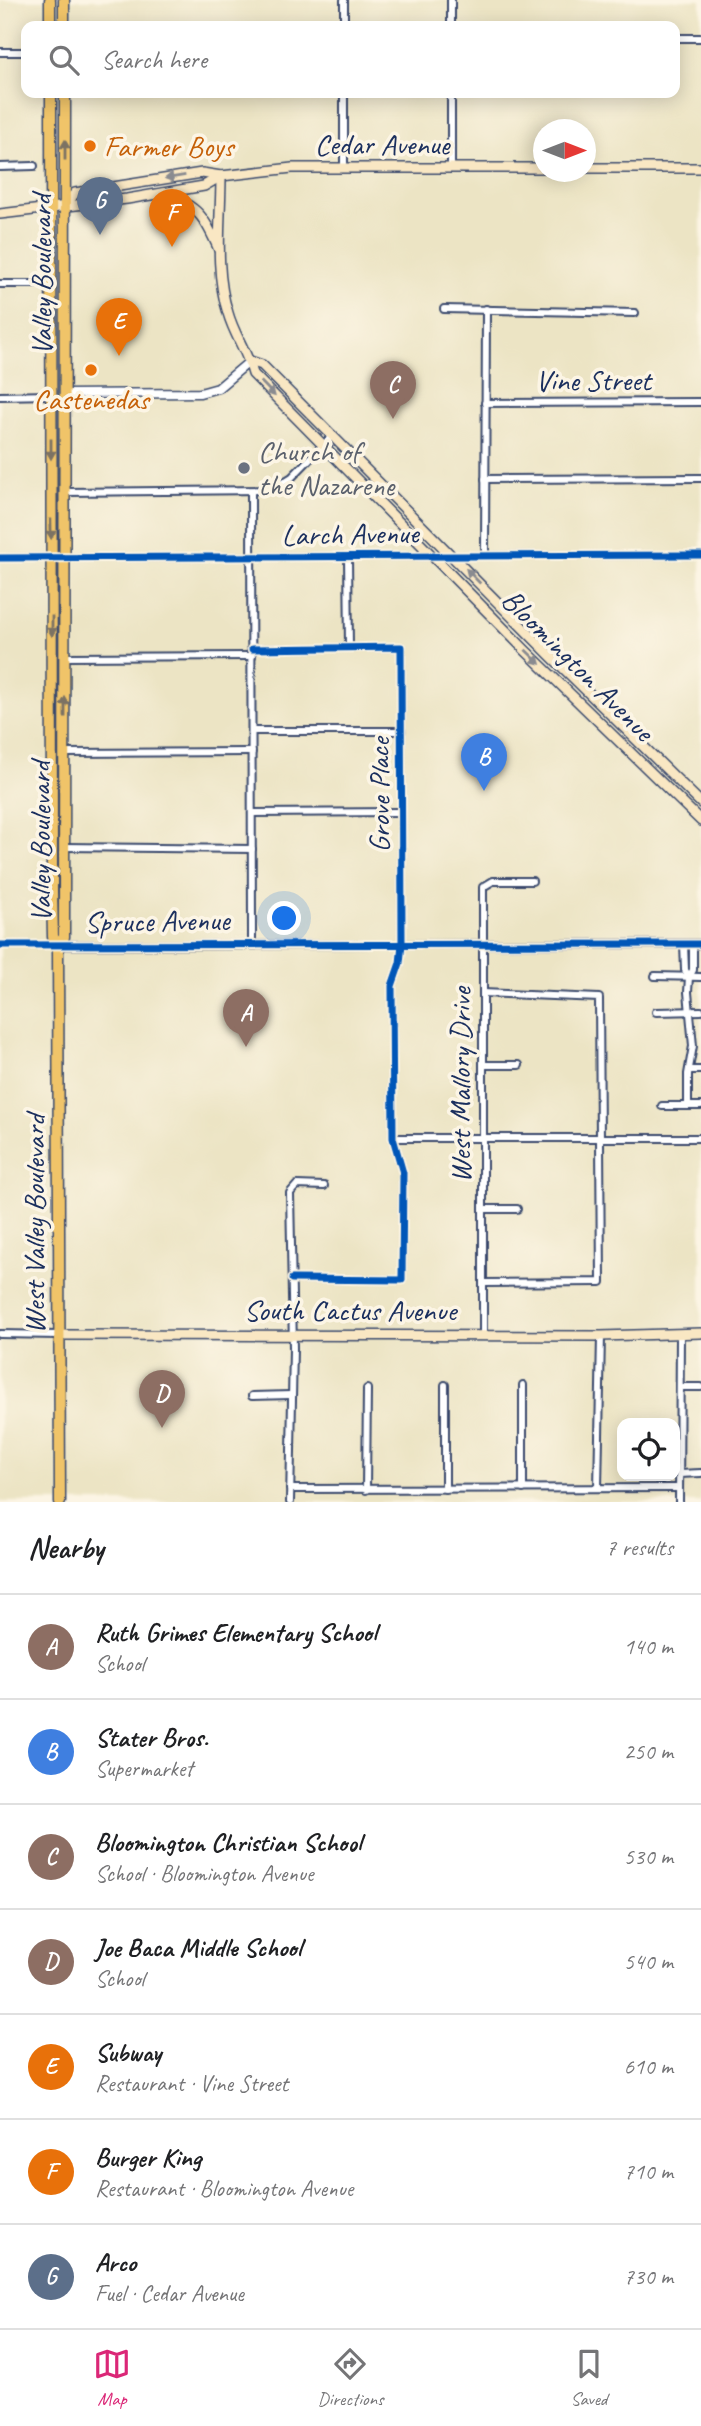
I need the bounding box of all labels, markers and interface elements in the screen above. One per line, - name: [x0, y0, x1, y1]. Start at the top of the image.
- search box: [21, 21, 680, 98]
- icon: search: [45, 41, 83, 79]
- text: Search here: [101, 43, 207, 76]
- north arrow: [533, 119, 596, 182]
- street label: Cedar Avenue: [315, 125, 452, 163]
- place label: Farmer Boys: [104, 127, 236, 165]
- marker: Farmer Boys: [82, 138, 98, 154]
- one-way arrow: [59, 139, 71, 161]
- one-way arrow: [164, 172, 186, 183]
- pin: G: [77, 177, 123, 235]
- pin: F: [149, 189, 195, 247]
- street label: Valley Boulevard: [22, 190, 60, 355]
- pin: E: [96, 298, 142, 356]
- pin: C: [370, 361, 416, 419]
- street label: Vine Street: [535, 361, 654, 399]
- marker: Castenedas: [83, 362, 99, 378]
- place label: Castenedas: [33, 380, 152, 418]
- one-way arrow: [259, 380, 276, 397]
- place label: Church of the Nazarene: [258, 432, 396, 504]
- one-way arrow: [45, 438, 57, 460]
- marker: Church of the Nazarene: [236, 460, 252, 476]
- street label: Larch Avenue: [281, 514, 421, 554]
- one-way arrow: [46, 518, 57, 540]
- one-way arrow: [466, 568, 482, 585]
- street label: Bloomington Avenue: [494, 581, 664, 751]
- one-way arrow: [46, 616, 58, 638]
- one-way arrow: [524, 649, 541, 666]
- one-way arrow: [59, 696, 71, 718]
- pin: B: [461, 733, 507, 791]
- street label: Grove Place: [360, 735, 398, 852]
- street label: Valley Boulevard: [21, 757, 59, 922]
- street label: Spruce Avenue: [84, 901, 232, 941]
- your location: [267, 901, 301, 935]
- street label: West Mallory Drive: [441, 985, 479, 1183]
- pin: A: [223, 989, 269, 1047]
- street label: West Valley Boulevard: [15, 1110, 53, 1334]
- street label: South Cactus Avenue: [244, 1291, 458, 1329]
- pin: D: [139, 1370, 185, 1428]
- map controls: [617, 1418, 680, 1481]
- button: locate: [617, 1418, 680, 1481]
- text: Nearby: [28, 1529, 104, 1567]
- text: 7 results: [606, 1533, 673, 1562]
- text: Ruth Grimes Elementary School: [95, 1616, 377, 1649]
- text: A: [45, 1632, 57, 1661]
- text: 140 m: [624, 1632, 673, 1661]
- text: School: [95, 1649, 144, 1678]
- text: Stater Bros.: [95, 1721, 208, 1754]
- text: B: [45, 1737, 57, 1766]
- text: 250 m: [624, 1737, 673, 1766]
- text: Supermarket: [95, 1754, 193, 1783]
- text: Bloomington Christian School: [95, 1826, 361, 1859]
- text: C: [46, 1842, 56, 1871]
- text: 530 m: [624, 1842, 673, 1871]
- text: School · Bloomington Avenue: [95, 1859, 314, 1888]
- text: Joe Baca Middle School: [95, 1931, 301, 1964]
- text: D: [44, 1947, 58, 1976]
- text: 540 m: [624, 1947, 673, 1976]
- text: School: [95, 1964, 144, 1993]
- text: Subway: [95, 2036, 161, 2069]
- text: E: [45, 2052, 57, 2081]
- text: 610 m: [624, 2052, 673, 2081]
- text: Restaurant · Vine Street: [95, 2069, 288, 2098]
- text: Burger King: [95, 2141, 201, 2174]
- text: F: [46, 2157, 56, 2186]
- text: 710 m: [624, 2157, 673, 2186]
- text: Restaurant · Bloomington Avenue: [95, 2174, 353, 2203]
- text: Arco: [95, 2246, 136, 2279]
- text: G: [45, 2262, 57, 2291]
- text: 730 m: [624, 2262, 673, 2291]
- text: Fuel · Cedar Avenue: [95, 2279, 244, 2308]
- tab: Map: [93, 2345, 131, 2411]
- tab: Directions: [317, 2345, 384, 2411]
- tab: Saved: [570, 2345, 608, 2411]

